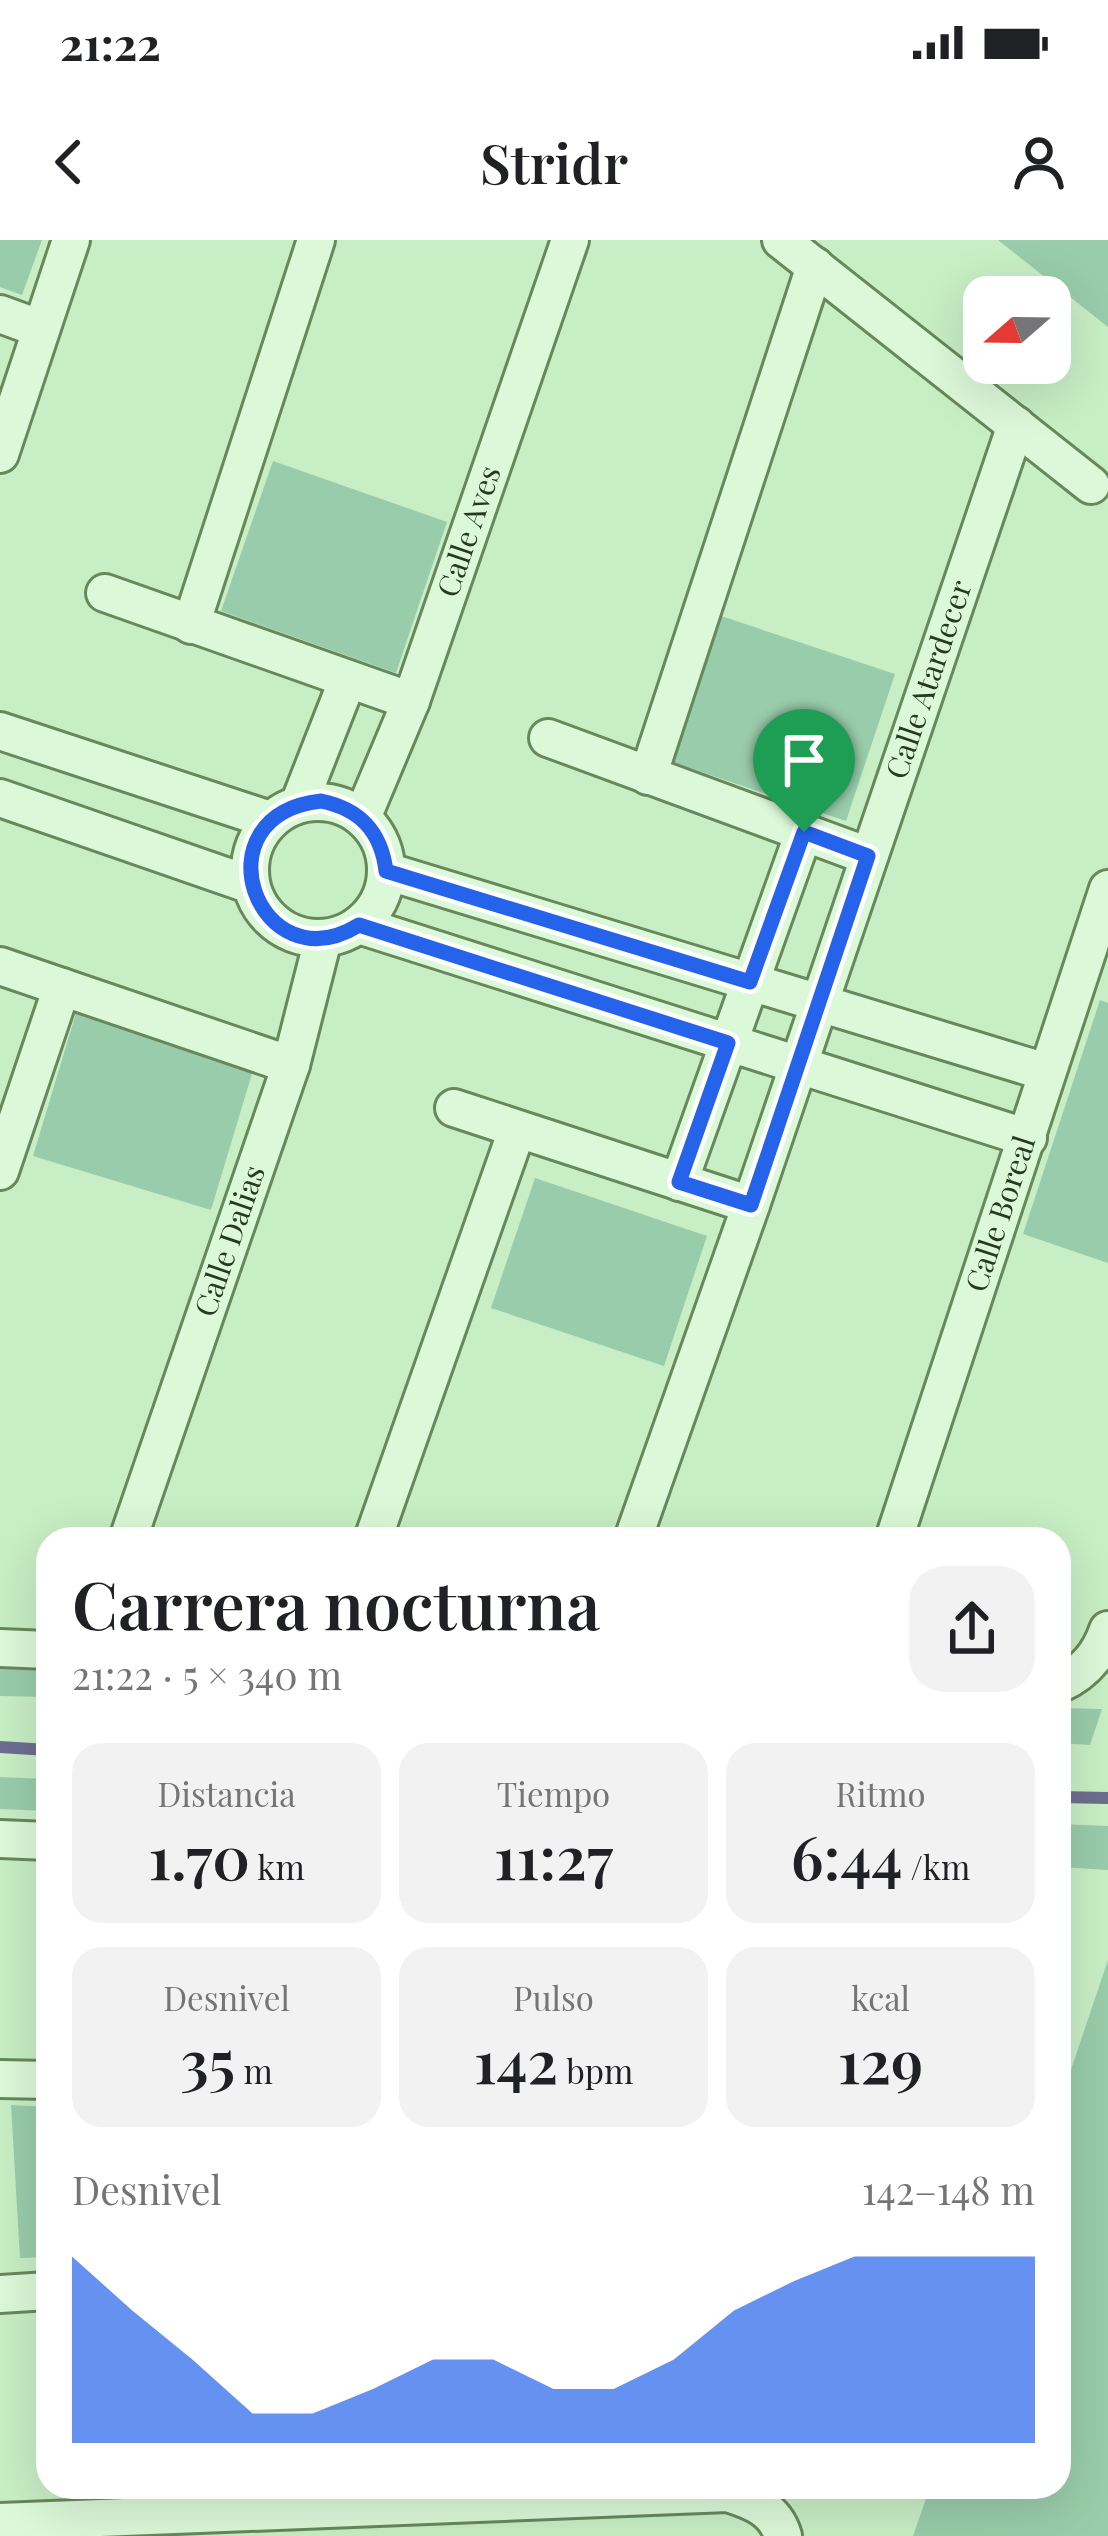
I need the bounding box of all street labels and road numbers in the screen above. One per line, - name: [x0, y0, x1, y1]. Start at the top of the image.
- street label: Calle Aves: [426, 460, 509, 602]
- street label: Calle Atardecer: [875, 575, 980, 784]
- street label: Calle Boreal: [955, 1130, 1043, 1297]
- street label: Calle Dalias: [184, 1160, 273, 1321]

